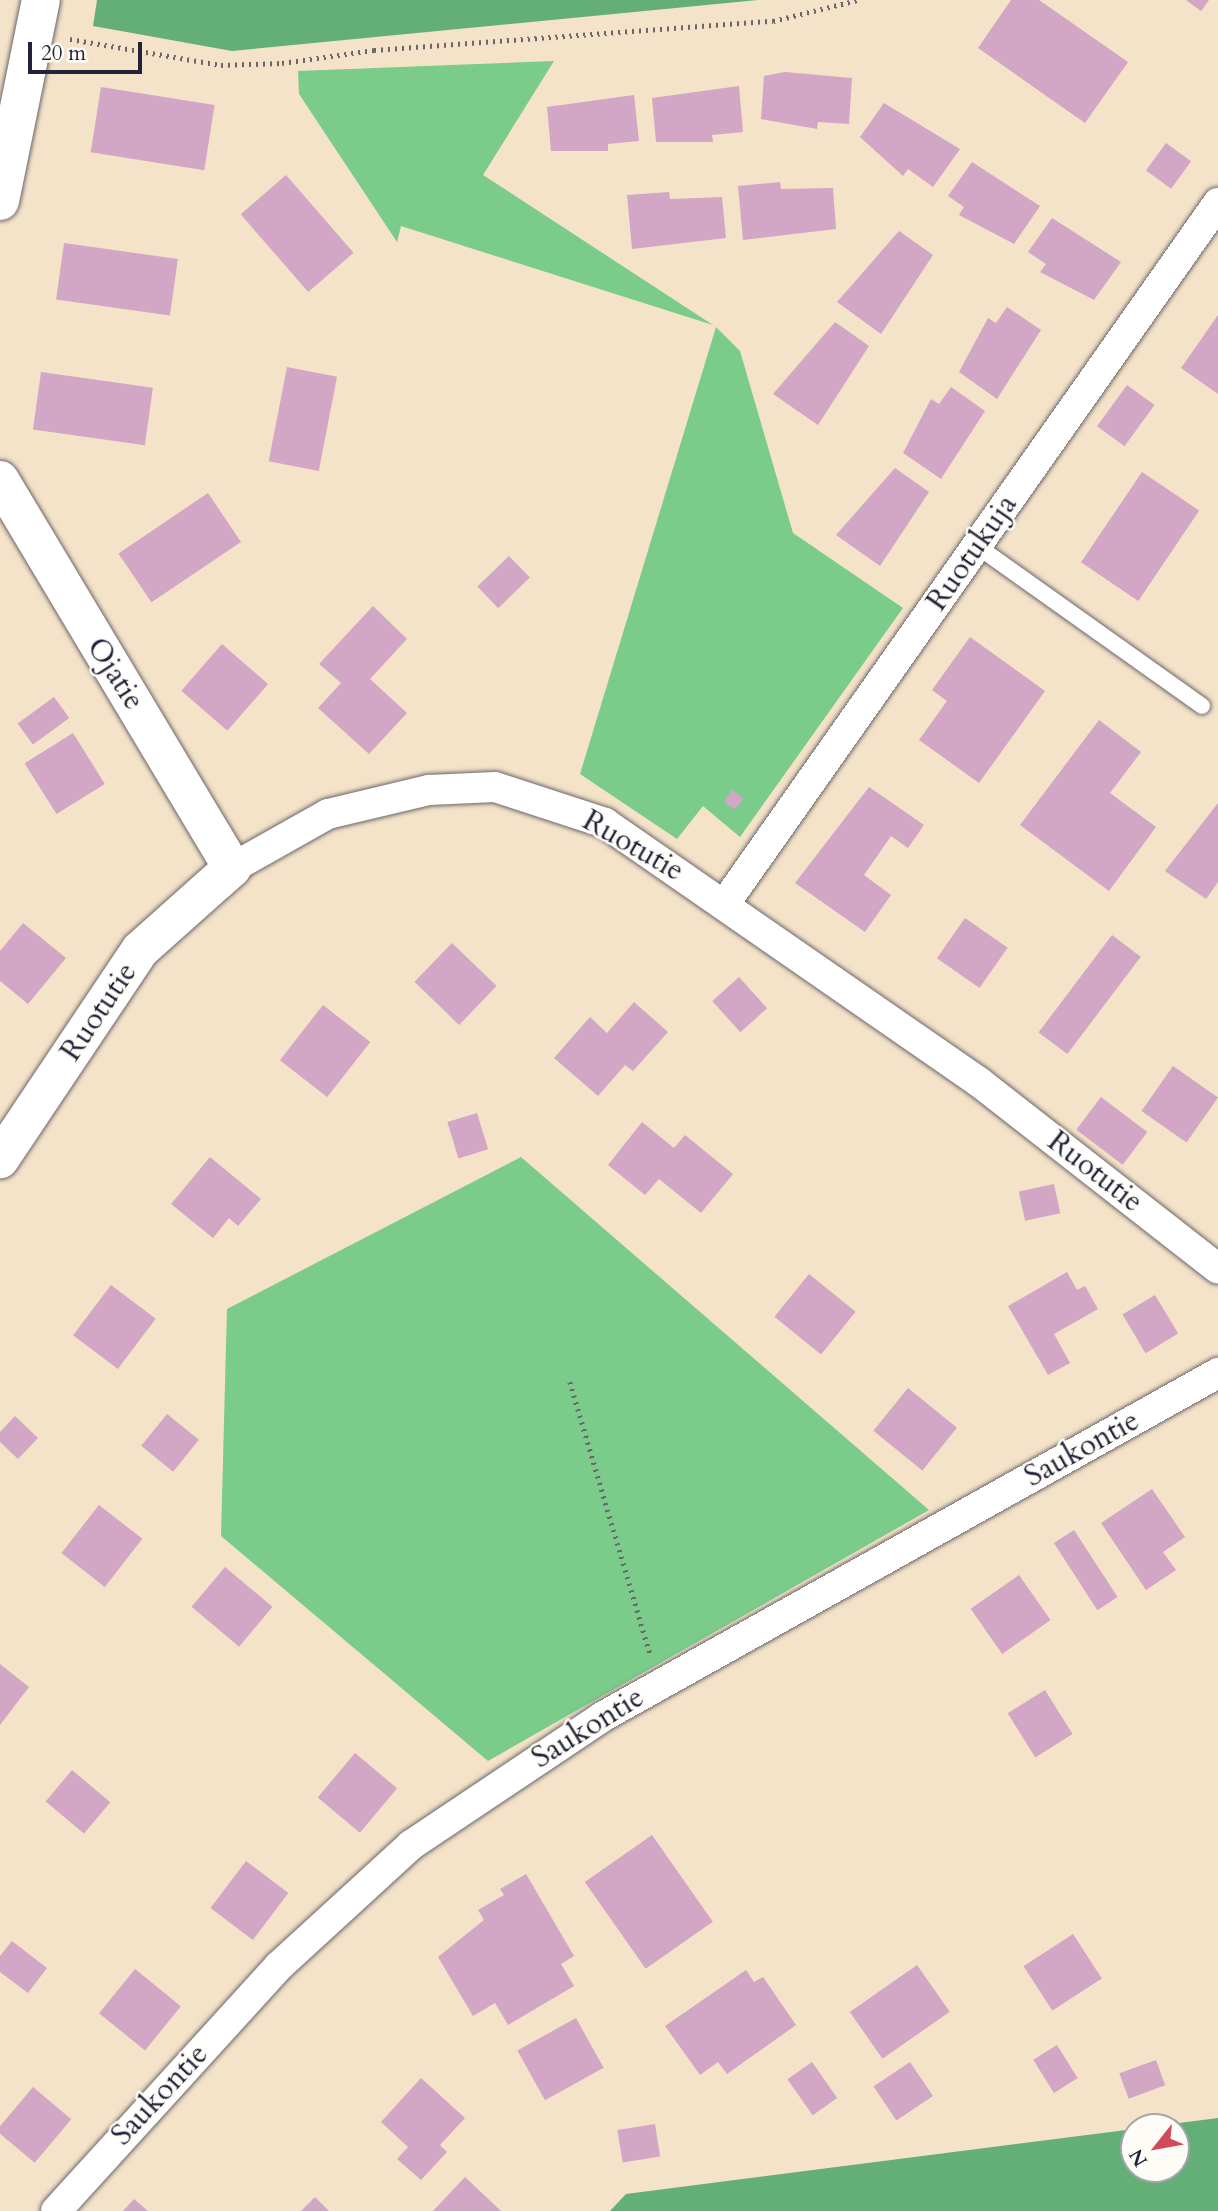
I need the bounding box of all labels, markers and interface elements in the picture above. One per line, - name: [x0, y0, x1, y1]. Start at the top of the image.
- scale bar: [32, 28, 145, 72]
- text: 20 m: [41, 39, 86, 68]
- street label: Ruotukuja: [919, 488, 1025, 618]
- street label: Ojatie: [78, 631, 152, 717]
- street label: Ruotutie: [576, 803, 690, 889]
- street label: Ruotutie: [53, 956, 145, 1068]
- street label: Ruotutie: [1040, 1124, 1150, 1220]
- street label: Saukontie: [1018, 1403, 1146, 1495]
- street label: Saukontie: [525, 1680, 651, 1776]
- street label: Saukontie: [104, 2037, 216, 2153]
- north arrow: [1120, 2113, 1190, 2183]
- text: N: [1123, 2144, 1154, 2172]

